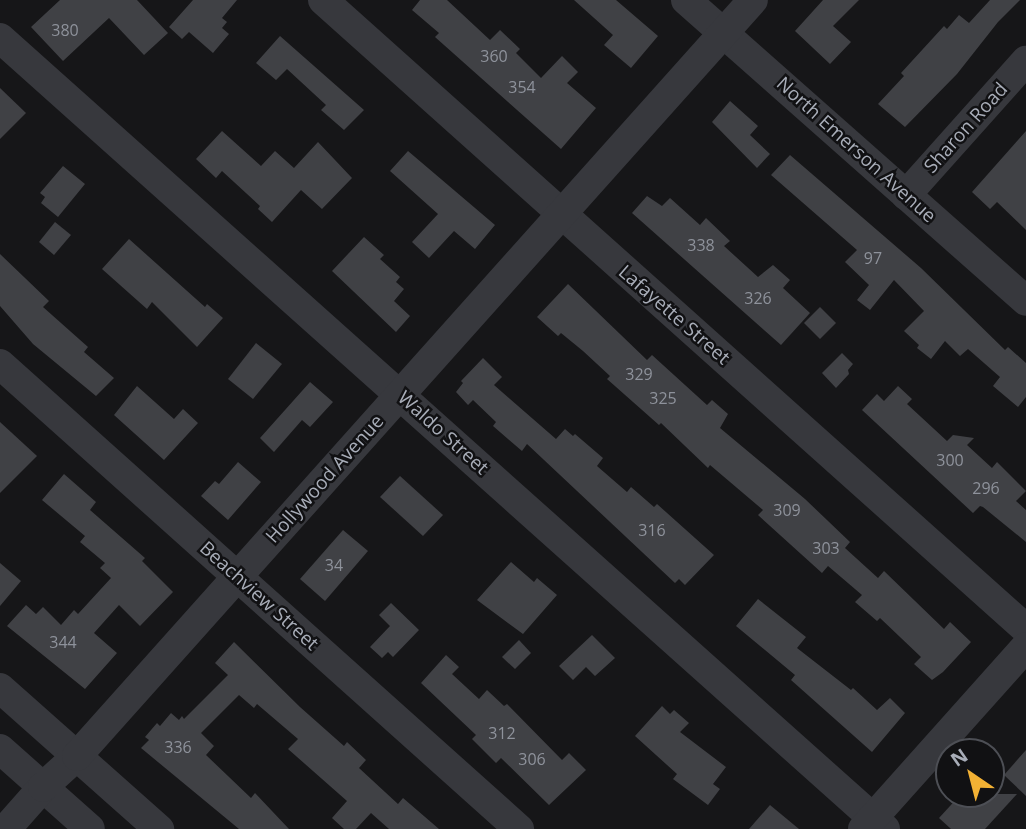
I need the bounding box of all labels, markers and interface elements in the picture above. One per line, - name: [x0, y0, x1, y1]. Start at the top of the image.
- house number: 380: [51, 20, 79, 40]
- house number: 360: [480, 46, 508, 66]
- street label: North Emerson Avenue: [772, 72, 940, 228]
- house number: 354: [508, 77, 536, 97]
- street label: Sharon Road: [919, 78, 1013, 178]
- house number: 338: [687, 235, 715, 255]
- house number: 97: [864, 248, 882, 268]
- street label: Lafayette Street: [614, 261, 734, 369]
- house number: 326: [744, 288, 772, 308]
- house number: 329: [625, 364, 653, 384]
- street label: Waldo Street: [393, 386, 493, 480]
- house number: 325: [649, 388, 677, 408]
- street label: Hollywood Avenue: [261, 410, 389, 548]
- house number: 300: [936, 450, 964, 470]
- house number: 296: [972, 478, 1000, 498]
- house number: 309: [773, 500, 801, 520]
- house number: 316: [638, 520, 666, 540]
- street label: Beachview Street: [195, 537, 323, 655]
- house number: 303: [812, 538, 840, 558]
- house number: 34: [325, 555, 343, 575]
- house number: 344: [49, 632, 77, 652]
- house number: 312: [488, 723, 516, 743]
- house number: 336: [164, 737, 192, 757]
- north arrow: [935, 738, 1005, 808]
- text: N: [945, 742, 973, 773]
- house number: 306: [518, 749, 546, 769]

